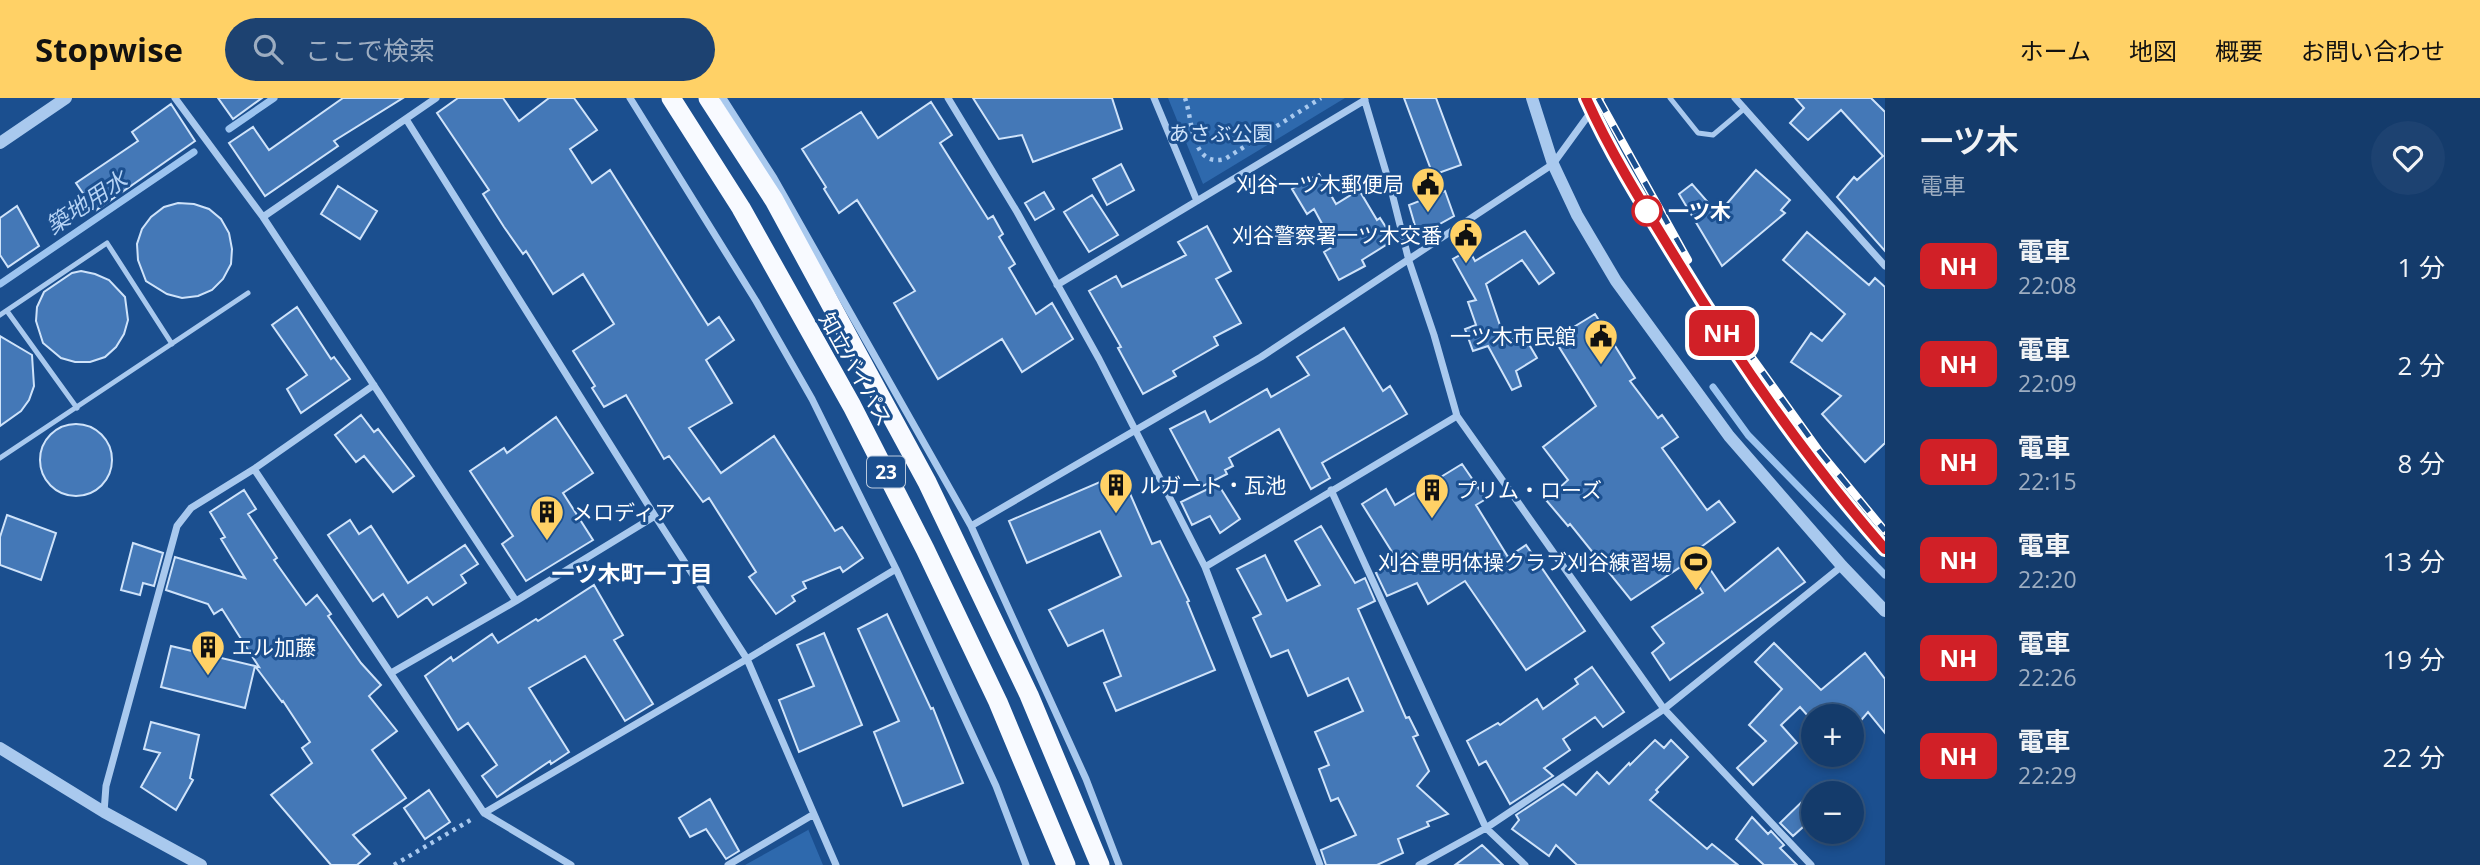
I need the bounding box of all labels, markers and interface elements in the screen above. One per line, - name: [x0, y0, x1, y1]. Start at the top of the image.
- search box: [225, 18, 715, 81]
- text: Stopwise: [35, 27, 183, 72]
- icon: search: [249, 30, 287, 68]
- text: ここで検索: [305, 32, 435, 68]
- text: ホーム: [2020, 34, 2091, 67]
- text: 地図: [2129, 34, 2177, 67]
- text: 概要: [2215, 34, 2263, 67]
- text: お問い合わせ: [2301, 34, 2445, 67]
- text: 一ツ木: [1920, 118, 2019, 163]
- park label: あさぶ公園: [1169, 119, 1274, 147]
- button: heart: [2371, 121, 2445, 195]
- water label: 築地用水: [39, 161, 136, 241]
- public building icon: 刈谷一ツ木郵便局: [1409, 165, 1447, 214]
- text: 電車: [1920, 169, 1966, 201]
- place label: 刈谷一ツ木郵便局: [1236, 170, 1404, 198]
- marker: 一ツ木: [1632, 196, 1662, 226]
- place label: 一ツ木: [1668, 197, 1731, 225]
- public building icon: 刈谷警察署一ツ木交番: [1447, 216, 1485, 265]
- place label: 刈谷警察署一ツ木交番: [1232, 221, 1442, 249]
- text: 電車: [2018, 233, 2070, 269]
- text: NH: [1940, 249, 1977, 282]
- text: 1 分: [2397, 249, 2445, 285]
- text: 22:08: [2018, 269, 2077, 301]
- street label: 知立バイパス: [813, 307, 899, 431]
- line badge: NH: [1690, 310, 1754, 356]
- text: NH: [1703, 316, 1741, 349]
- public building icon: 一ツ木市民館: [1582, 317, 1620, 366]
- place label: 一ツ木市民館: [1450, 322, 1576, 350]
- text: 電車: [2018, 331, 2070, 367]
- text: NH: [1940, 347, 1977, 380]
- text: 2 分: [2397, 347, 2445, 383]
- text: 22:09: [2018, 367, 2077, 399]
- text: 電車: [2018, 429, 2070, 465]
- text: NH: [1940, 445, 1977, 478]
- text: 8 分: [2397, 445, 2445, 481]
- road number: 23: [867, 456, 905, 488]
- text: 22:15: [2018, 465, 2077, 497]
- building icon: ルガート・瓦池: [1097, 466, 1135, 515]
- place label: ルガート・瓦池: [1140, 471, 1286, 499]
- building icon: プリム・ローズ: [1413, 471, 1451, 520]
- place label: プリム・ローズ: [1456, 476, 1602, 504]
- building icon: メロディア: [528, 493, 566, 542]
- place label: メロディア: [572, 498, 676, 526]
- text: 電車: [2018, 527, 2070, 563]
- sports icon: 刈谷豊明体操クラブ刈谷練習場: [1677, 543, 1715, 592]
- text: NH: [1940, 543, 1977, 576]
- text: 13 分: [2383, 543, 2445, 579]
- place label: 刈谷豊明体操クラブ刈谷練習場: [1378, 548, 1672, 576]
- district label: 一ツ木町一丁目: [552, 557, 713, 589]
- text: 22:20: [2018, 563, 2077, 595]
- text: 電車: [2018, 625, 2070, 661]
- building icon: エル加藤: [189, 628, 227, 677]
- place label: エル加藤: [232, 633, 316, 661]
- text: NH: [1940, 641, 1977, 674]
- text: 19 分: [2383, 641, 2445, 677]
- text: 22:26: [2018, 661, 2077, 693]
- map controls: [1801, 704, 1864, 844]
- button: +: [1801, 704, 1864, 767]
- text: 電車: [2018, 723, 2070, 759]
- text: NH: [1940, 739, 1977, 772]
- text: 22 分: [2383, 739, 2445, 775]
- text: 22:29: [2018, 759, 2077, 791]
- button: −: [1801, 781, 1864, 844]

